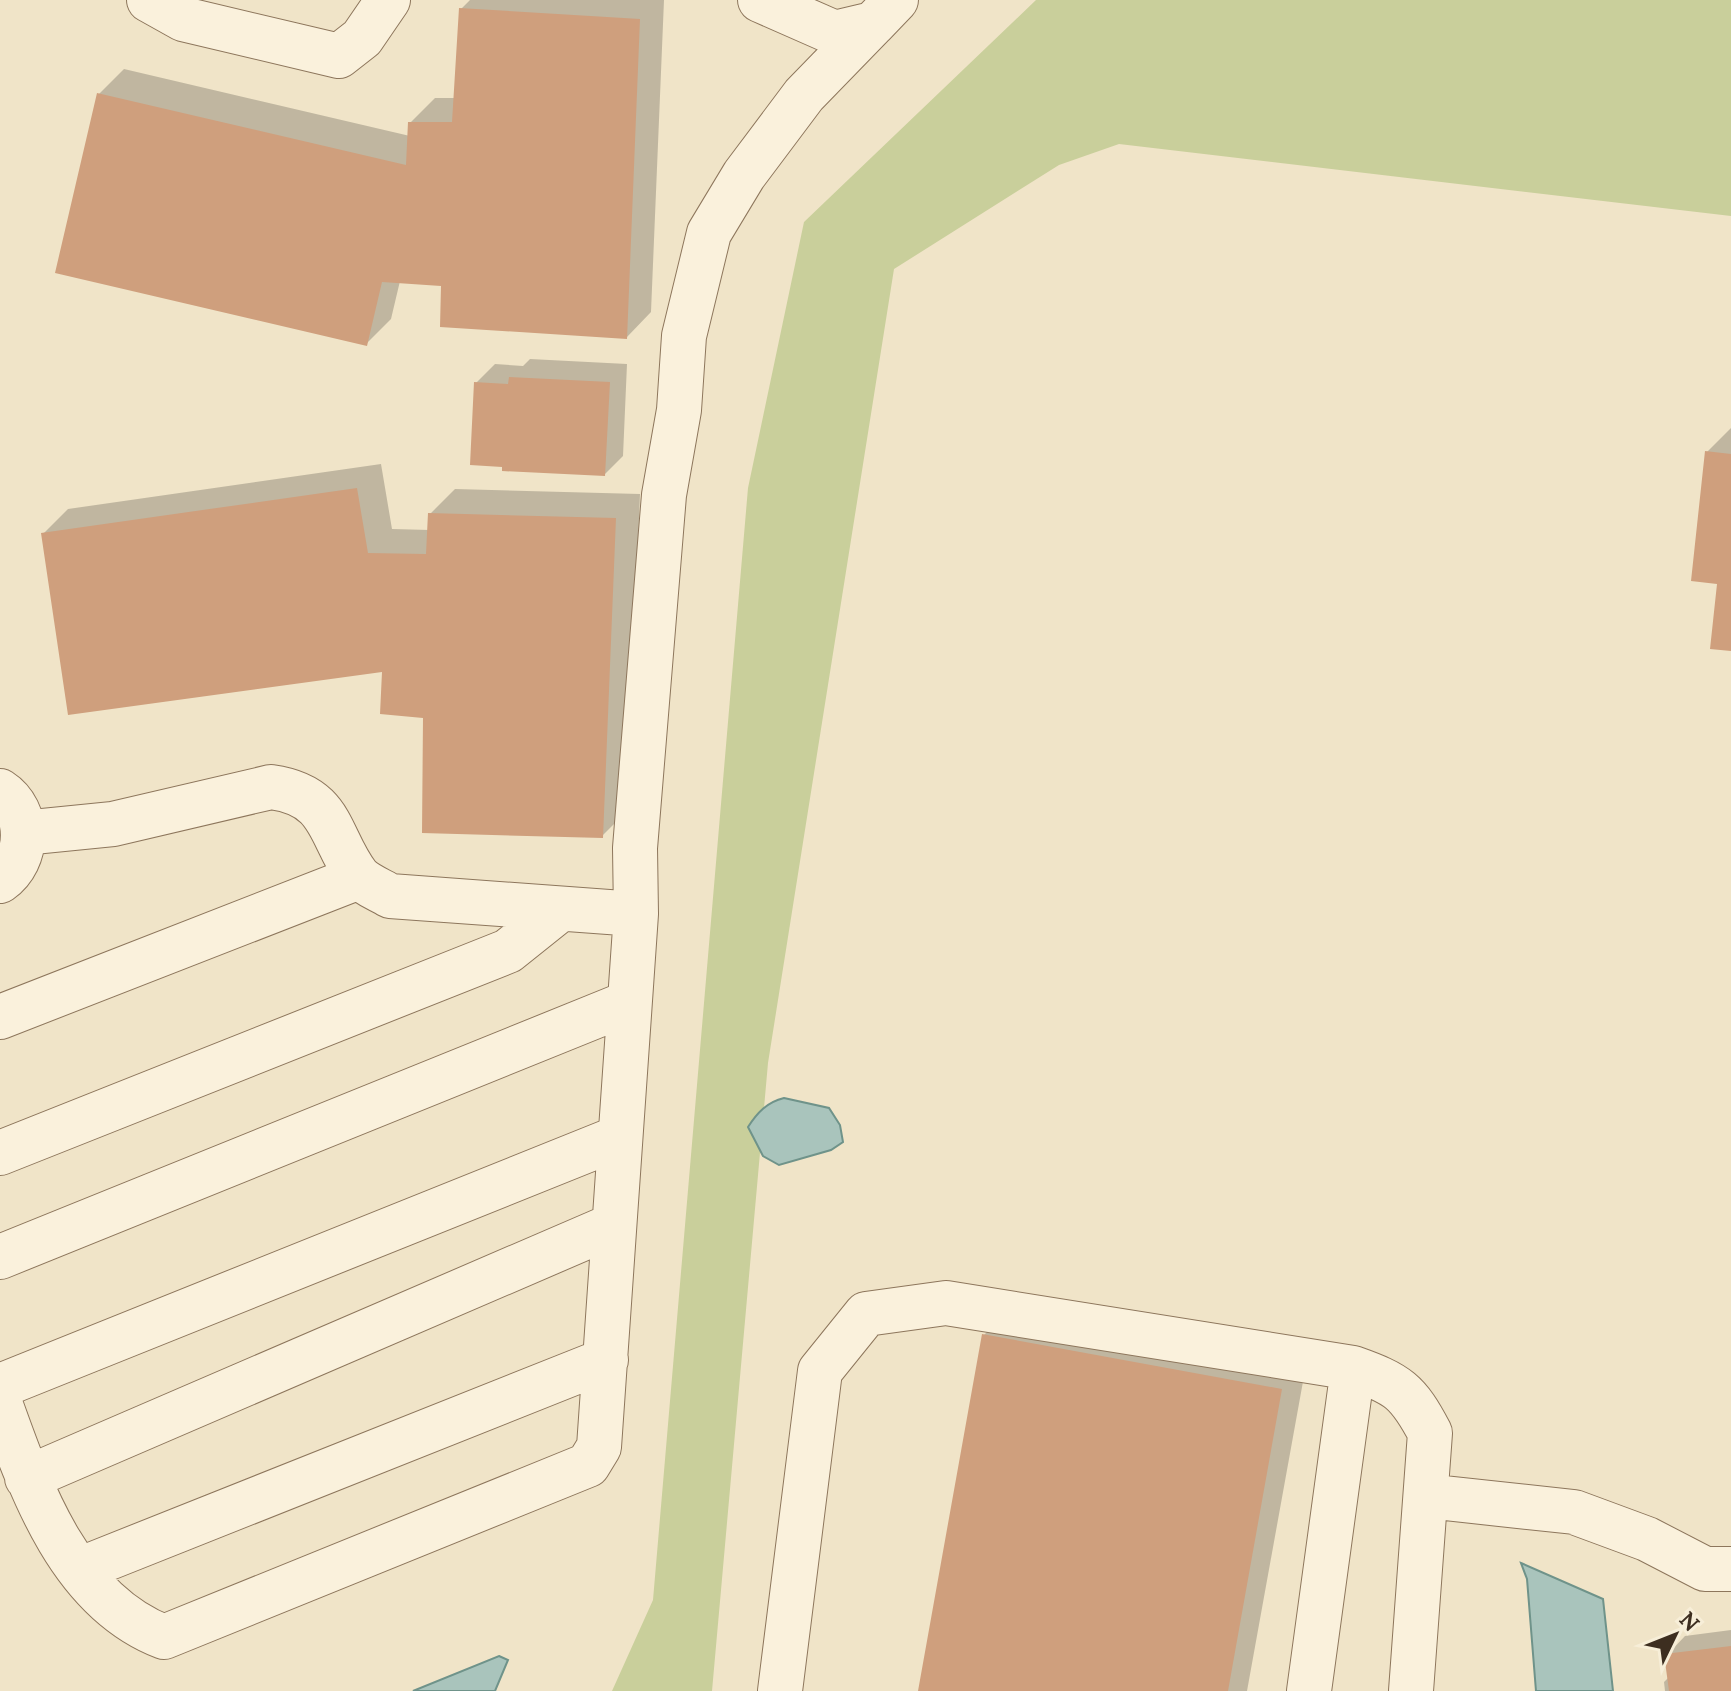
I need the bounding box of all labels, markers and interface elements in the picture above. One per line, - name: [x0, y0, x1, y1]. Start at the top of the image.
- north arrow: [1635, 1595, 1715, 1675]
- text: N: [1674, 1606, 1706, 1637]

